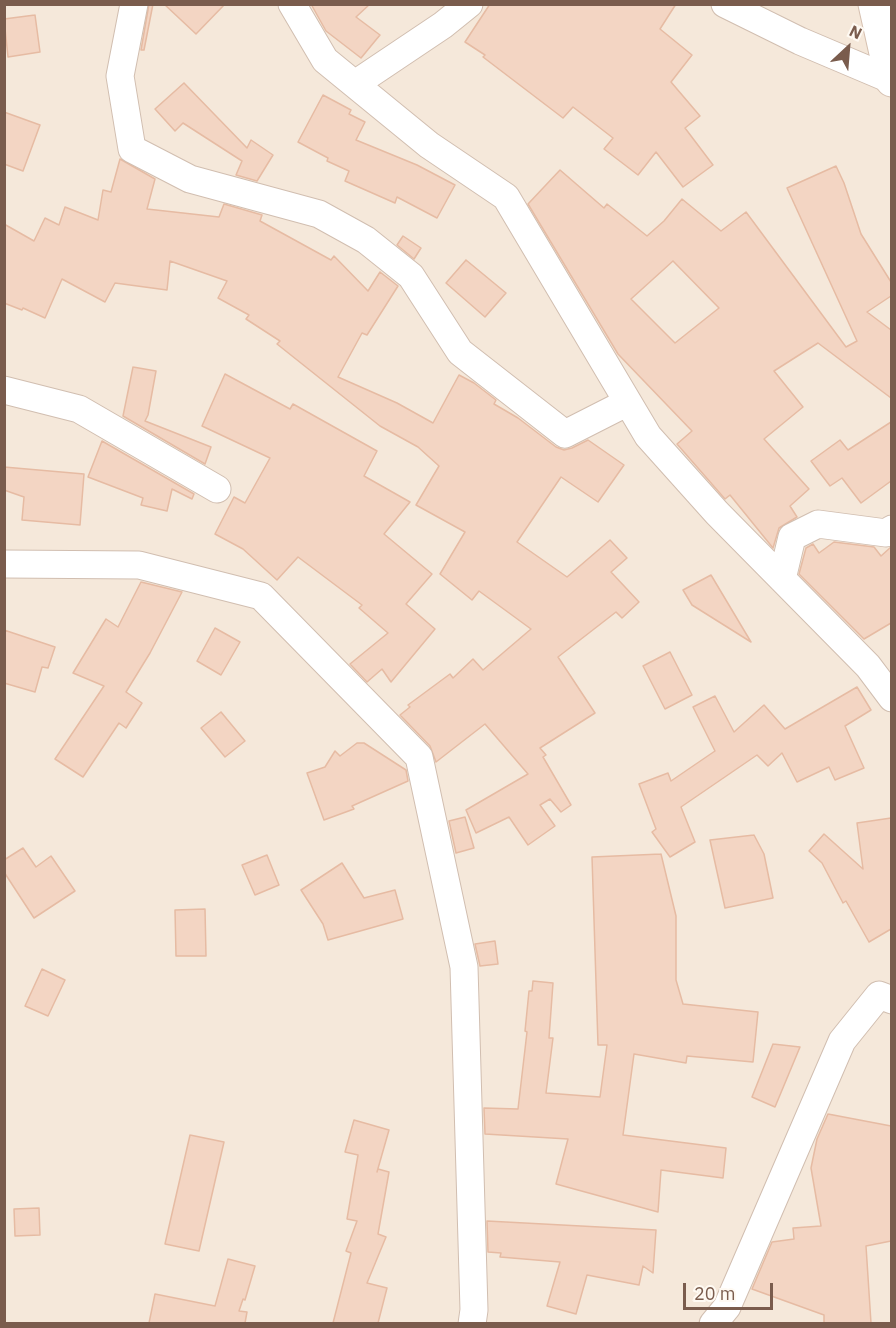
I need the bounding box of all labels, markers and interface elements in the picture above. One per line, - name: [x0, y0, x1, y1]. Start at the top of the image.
- north arrow: [818, 18, 878, 78]
- text: N: [846, 20, 865, 43]
- scale bar: [686, 1271, 776, 1309]
- text: 20 m: [694, 1282, 736, 1305]

